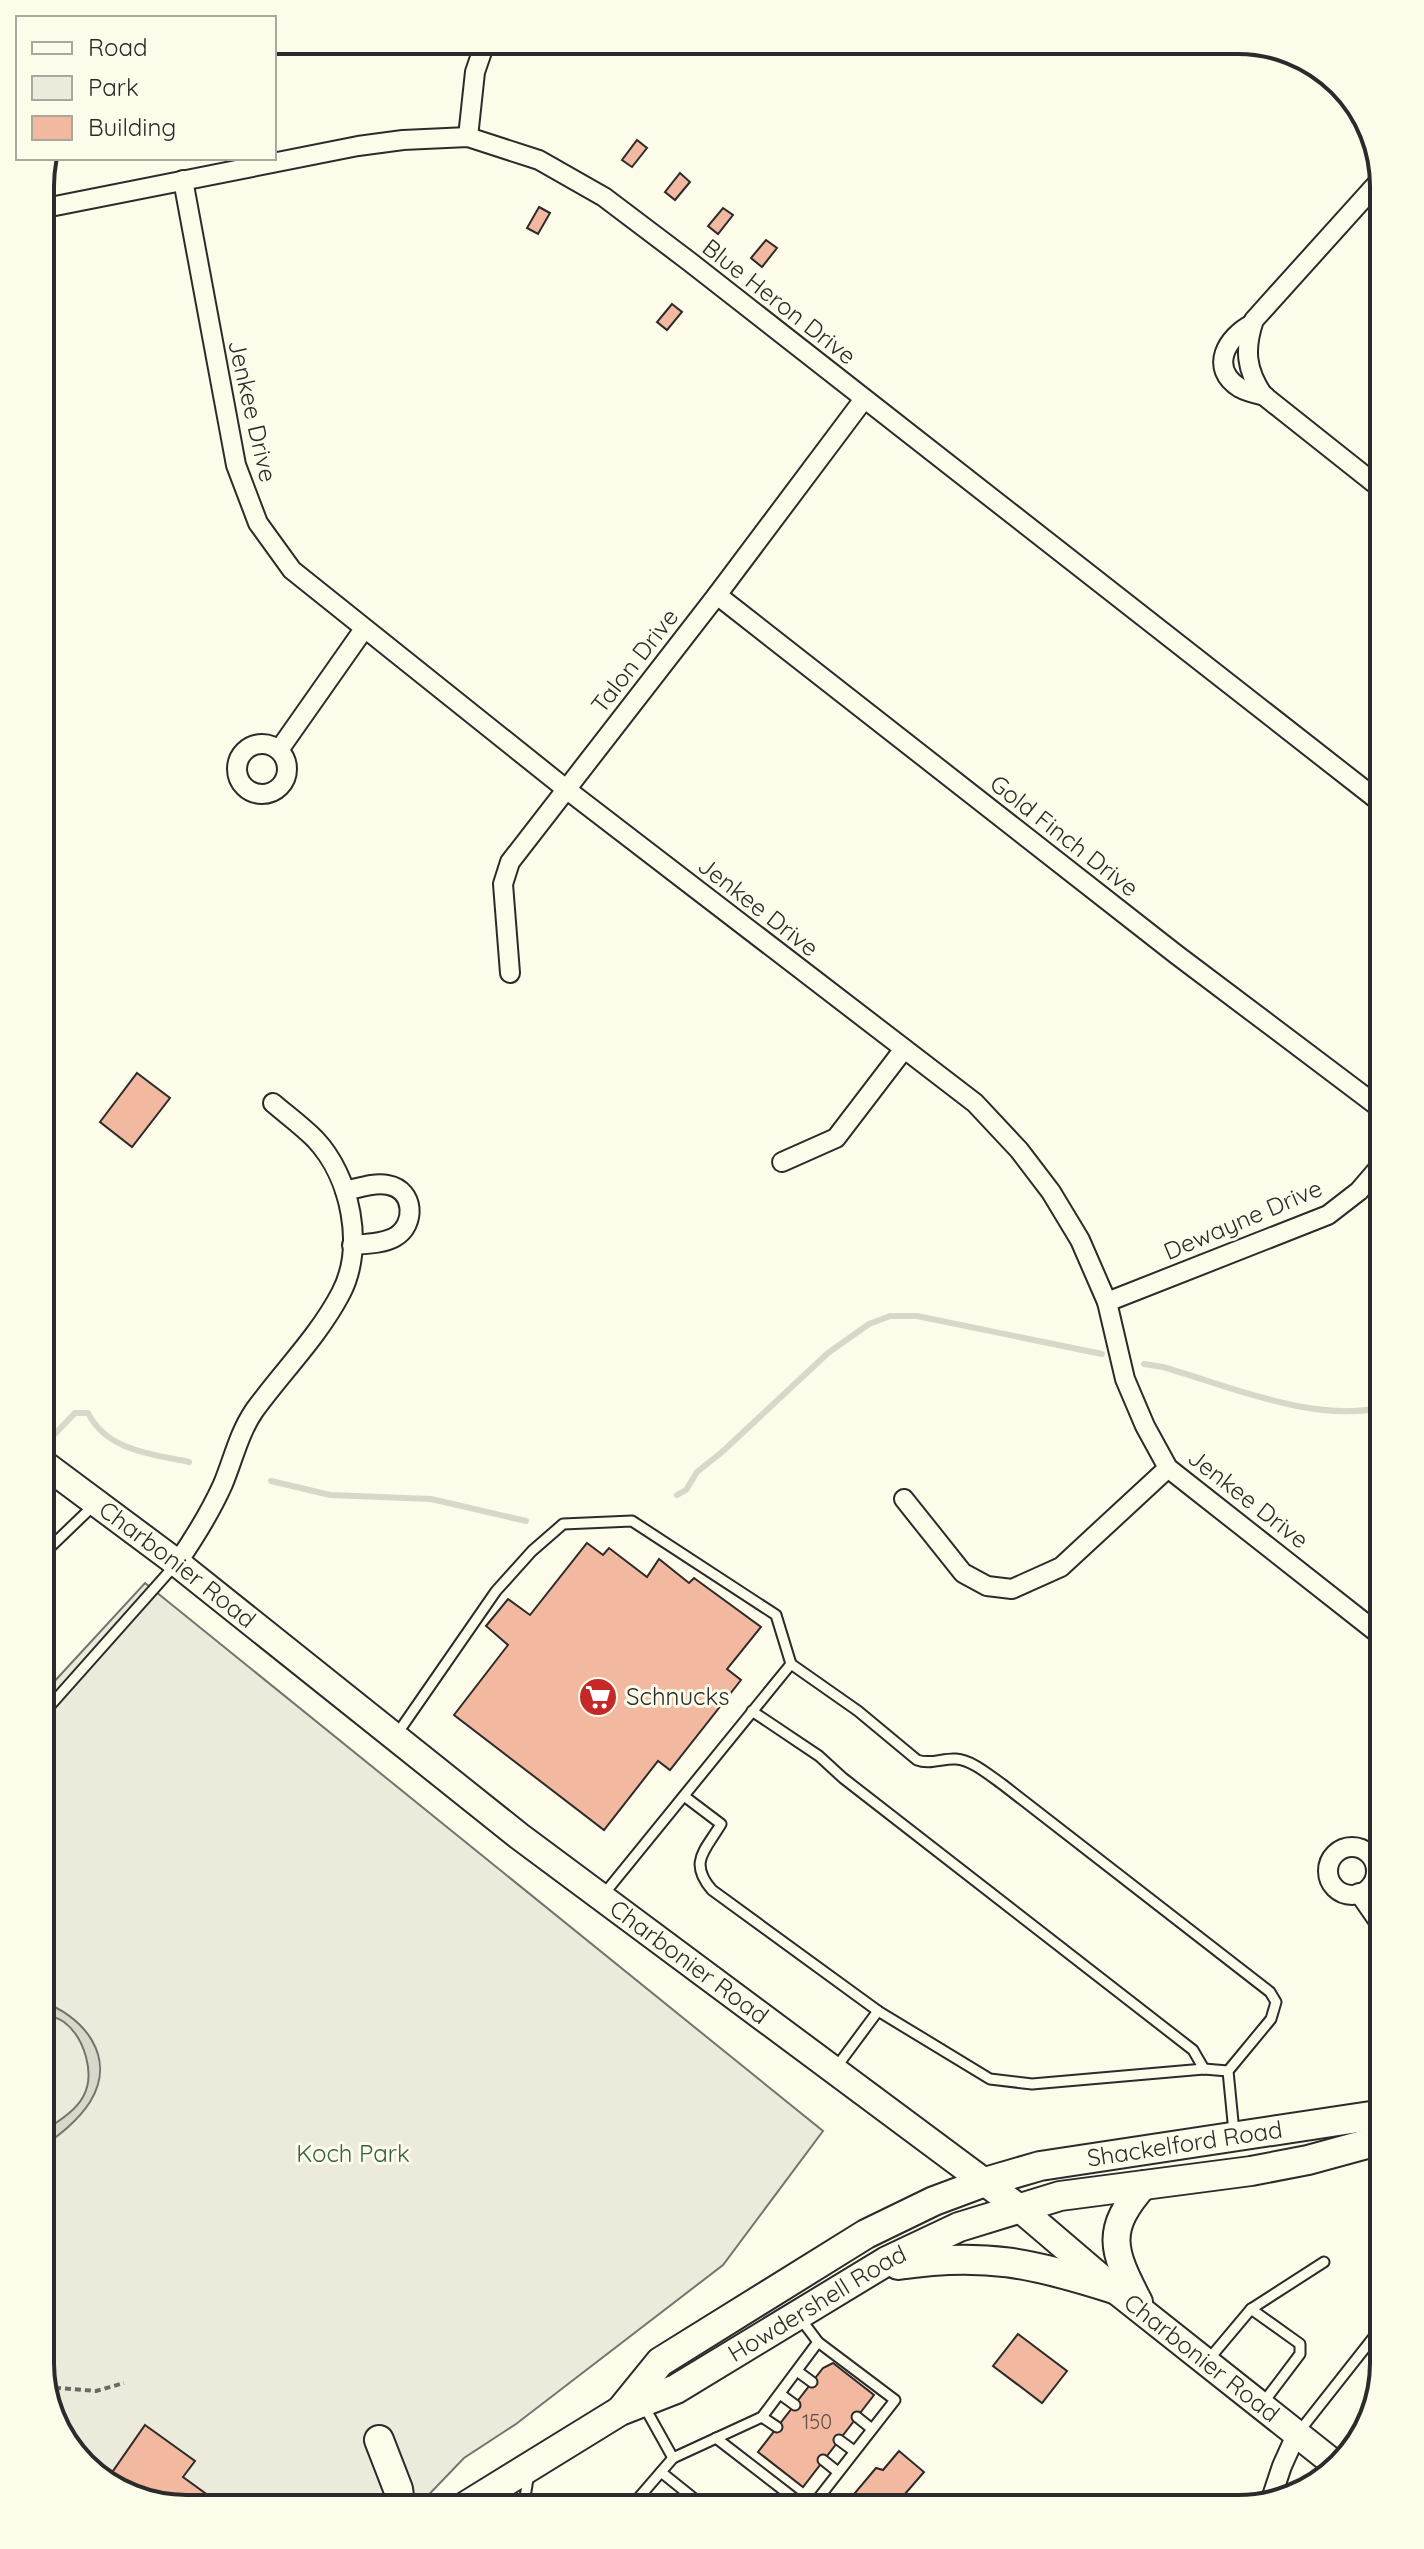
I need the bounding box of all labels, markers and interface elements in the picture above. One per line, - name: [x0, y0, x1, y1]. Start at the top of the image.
- legend: [16, 16, 276, 160]
- text: Road: [88, 32, 148, 62]
- text: Park: [88, 72, 139, 102]
- text: Building: [88, 112, 176, 142]
- street label: Blue Heron Drive: [697, 232, 863, 371]
- street label: Jenkee Drive: [222, 337, 284, 485]
- street label: Talon Drive: [584, 602, 684, 719]
- street label: Gold Finch Drive: [984, 768, 1145, 903]
- street label: Jenkee Drive: [692, 850, 825, 963]
- street label: Dewayne Drive: [1159, 1172, 1326, 1266]
- street label: Jenkee Drive: [1182, 1442, 1315, 1555]
- street label: Charbonier Road: [93, 1494, 262, 1634]
- supermarket icon: Schnucks: [577, 1676, 619, 1718]
- place label: Schnucks: [626, 1681, 730, 1711]
- street label: Charbonier Road: [604, 1893, 775, 2030]
- street label: Shackelford Road: [1085, 2114, 1284, 2173]
- park label: Koch Park: [296, 2138, 410, 2168]
- street label: Howdershell Road: [722, 2238, 911, 2368]
- street label: Charbonier Road: [1118, 2287, 1286, 2428]
- house number: 150: [802, 2409, 832, 2434]

